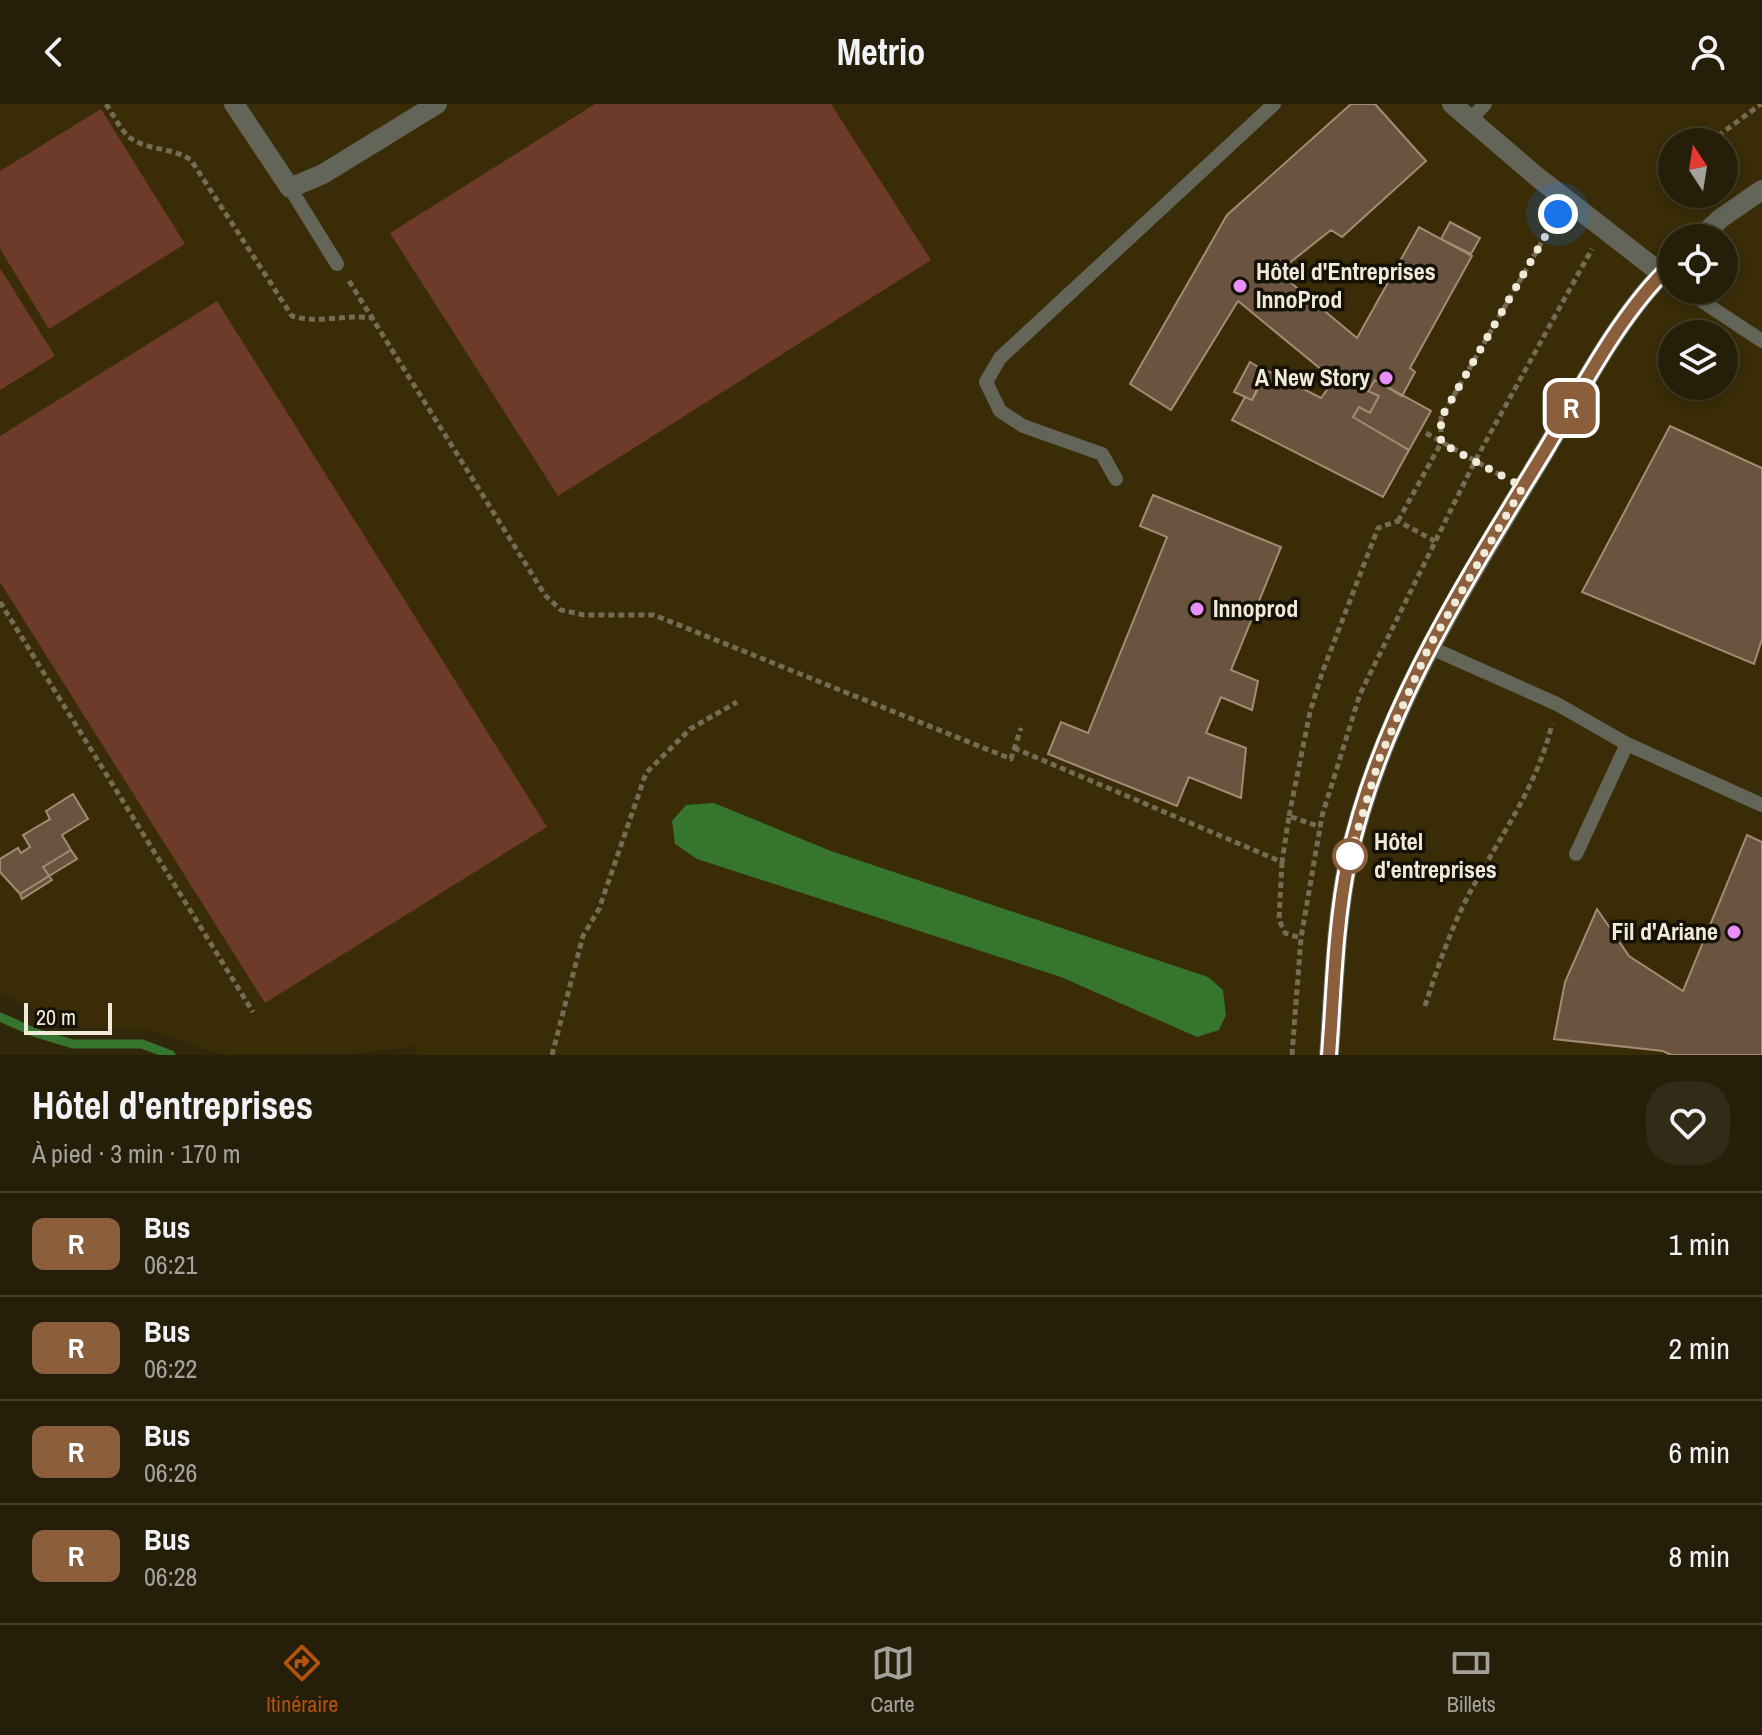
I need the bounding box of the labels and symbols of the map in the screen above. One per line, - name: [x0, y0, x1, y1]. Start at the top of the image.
- north arrow: [1658, 128, 1738, 208]
- your location: [1538, 194, 1578, 234]
- place label: Hôtel d'Entreprises InnoProd: [1256, 255, 1436, 315]
- marker: Hôtel d'Entreprises InnoProd: [1231, 277, 1249, 295]
- place label: A New Story: [1255, 361, 1370, 393]
- marker: A New Story: [1377, 369, 1395, 387]
- line badge: R: [1545, 382, 1597, 434]
- place label: Innoprod: [1213, 592, 1298, 624]
- marker: Innoprod: [1188, 600, 1206, 618]
- place label: Hôtel d'entreprises: [1374, 825, 1497, 885]
- marker: Hôtel d'entreprises: [1333, 839, 1367, 873]
- place label: Fil d'Ariane: [1612, 915, 1718, 947]
- marker: Fil d'Ariane: [1725, 923, 1743, 941]
- scale bar: [24, 999, 112, 1035]

